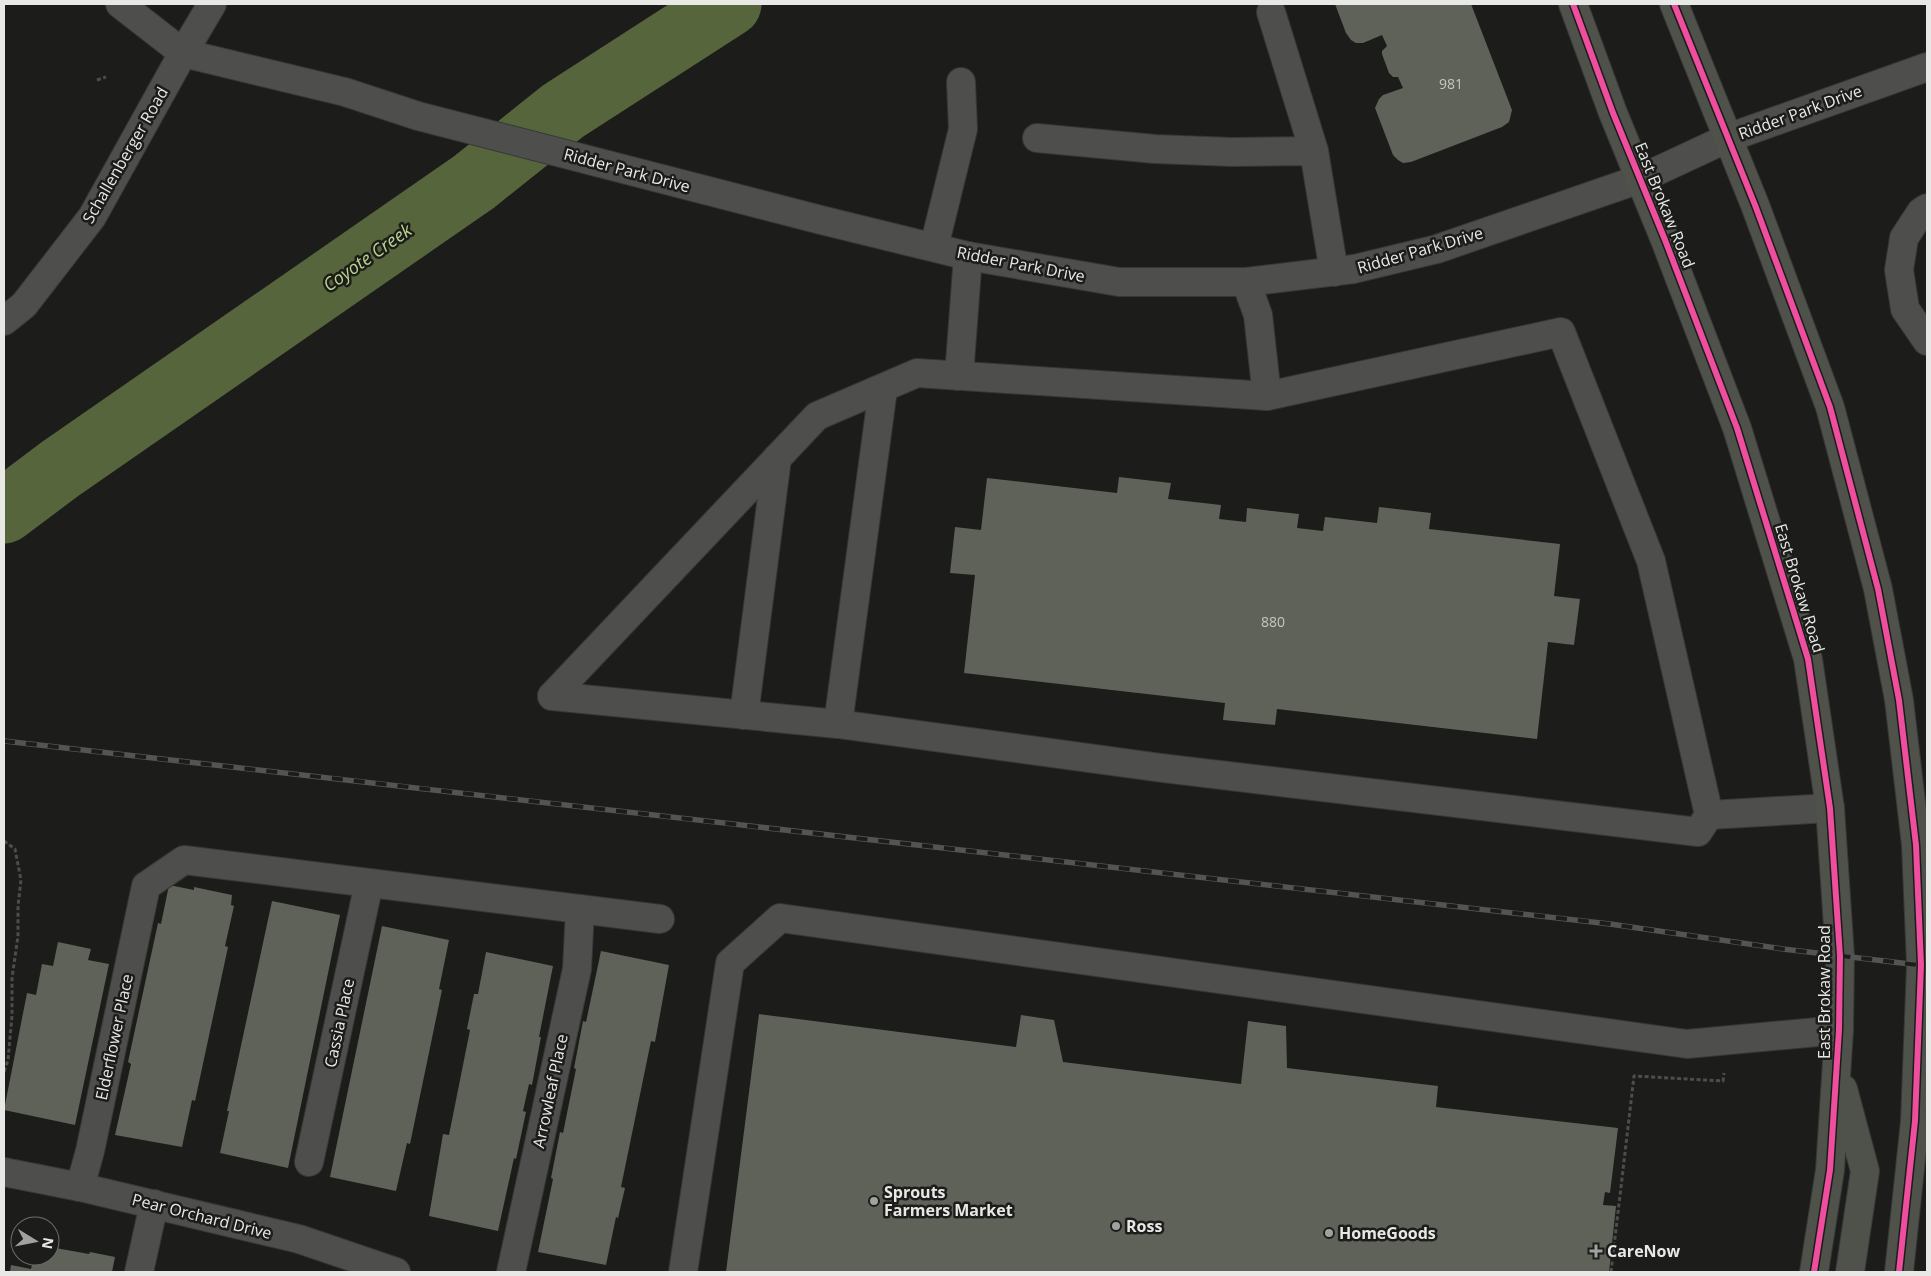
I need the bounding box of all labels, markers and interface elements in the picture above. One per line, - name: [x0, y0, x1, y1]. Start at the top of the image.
- house number: 981: [1439, 74, 1463, 93]
- street label: Ridder Park Drive: [1735, 79, 1865, 145]
- street label: Schallenberger Road: [77, 83, 173, 227]
- street label: East Brokaw Road: [1630, 139, 1700, 271]
- street label: Ridder Park Drive: [561, 143, 693, 197]
- water label: Coyote Creek: [318, 217, 417, 296]
- street label: Ridder Park Drive: [1355, 222, 1486, 278]
- street label: Ridder Park Drive: [955, 241, 1087, 287]
- street label: East Brokaw Road: [1770, 521, 1830, 655]
- house number: 880: [1261, 612, 1285, 631]
- street label: East Brokaw Road: [1813, 925, 1835, 1059]
- street label: Elderflower Place: [90, 972, 138, 1102]
- street label: Cassia Place: [319, 976, 359, 1070]
- street label: Arrowleaf Place: [527, 1032, 573, 1150]
- place label: Sprouts Farmers Market: [884, 1181, 1013, 1221]
- street label: Pear Orchard Drive: [130, 1188, 274, 1244]
- marker: Sprouts Farmers Market: [868, 1195, 880, 1207]
- place label: Ross: [1126, 1215, 1162, 1237]
- north arrow: [10, 1216, 60, 1266]
- marker: Ross: [1110, 1220, 1122, 1232]
- place label: HomeGoods: [1339, 1222, 1436, 1244]
- marker: HomeGoods: [1323, 1227, 1335, 1239]
- text: N: [38, 1236, 59, 1251]
- place label: CareNow: [1607, 1240, 1680, 1262]
- marker: CareNow: [1589, 1244, 1603, 1258]

